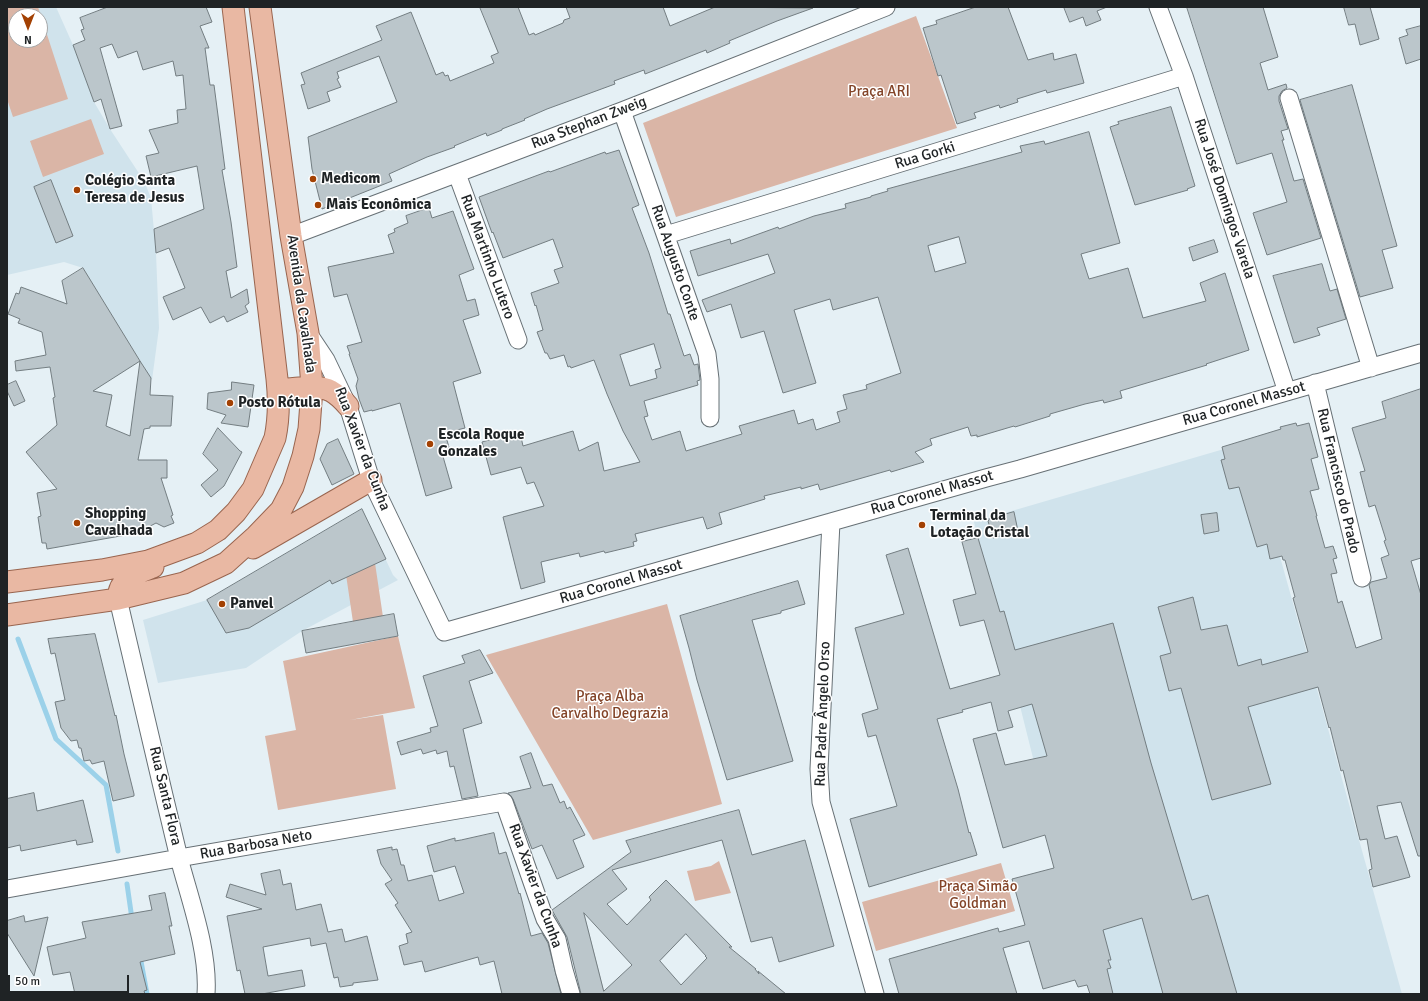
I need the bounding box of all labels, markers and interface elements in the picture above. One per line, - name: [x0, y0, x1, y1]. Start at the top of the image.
- north arrow: [8, 8, 48, 48]
- text: N: [24, 33, 32, 46]
- park label: Praça ARI: [848, 83, 910, 101]
- street label: Rua Stephan Zweig: [529, 93, 649, 153]
- street label: Rua José Domingos Varela: [1190, 117, 1258, 281]
- street label: Rua Gorki: [893, 138, 957, 174]
- place label: Medicom: [321, 170, 380, 188]
- place label: Colégio Santa Teresa de Jesus: [85, 172, 184, 207]
- marker: Medicom: [308, 174, 318, 184]
- marker: Colégio Santa Teresa de Jesus: [72, 185, 82, 195]
- street label: Rua Martinho Lutero: [456, 192, 518, 322]
- place label: Mais Econômica: [326, 196, 431, 214]
- marker: Mais Econômica: [313, 200, 323, 210]
- street label: Rua Augusto Conte: [647, 203, 703, 323]
- street label: Avenida da Cavalhada: [282, 234, 320, 374]
- street label: Rua Coronel Massot: [1181, 378, 1307, 430]
- street label: Rua Xavier da Cunha: [330, 385, 394, 513]
- place label: Posto Rótula: [238, 394, 321, 412]
- marker: Posto Rótula: [225, 398, 235, 408]
- street label: Rua Francisco do Prado: [1313, 407, 1363, 555]
- place label: Escola Roque Gonzales: [438, 426, 524, 461]
- marker: Escola Roque Gonzales: [425, 439, 435, 449]
- street label: Rua Coronel Massot: [869, 467, 995, 519]
- place label: Shopping Cavalhada: [85, 505, 153, 540]
- place label: Terminal da Lotação Cristal: [930, 507, 1029, 542]
- marker: Shopping Cavalhada: [72, 518, 82, 528]
- marker: Terminal da Lotação Cristal: [917, 520, 927, 530]
- street label: Rua Coronel Massot: [558, 556, 684, 608]
- place label: Panvel: [230, 595, 273, 613]
- marker: Panvel: [217, 599, 227, 609]
- street label: Rua Padre Ângelo Orso: [811, 641, 835, 787]
- park label: Praça Alba Carvalho Degrazia: [551, 688, 669, 723]
- street label: Rua Santa Flora: [145, 745, 185, 847]
- street label: Rua Xavier da Cunha: [504, 821, 566, 951]
- street label: Rua Barbosa Neto: [198, 826, 314, 864]
- park label: Praça Simão Goldman: [939, 878, 1017, 913]
- scale bar: [10, 967, 131, 993]
- text: 50 m: [15, 974, 40, 989]

